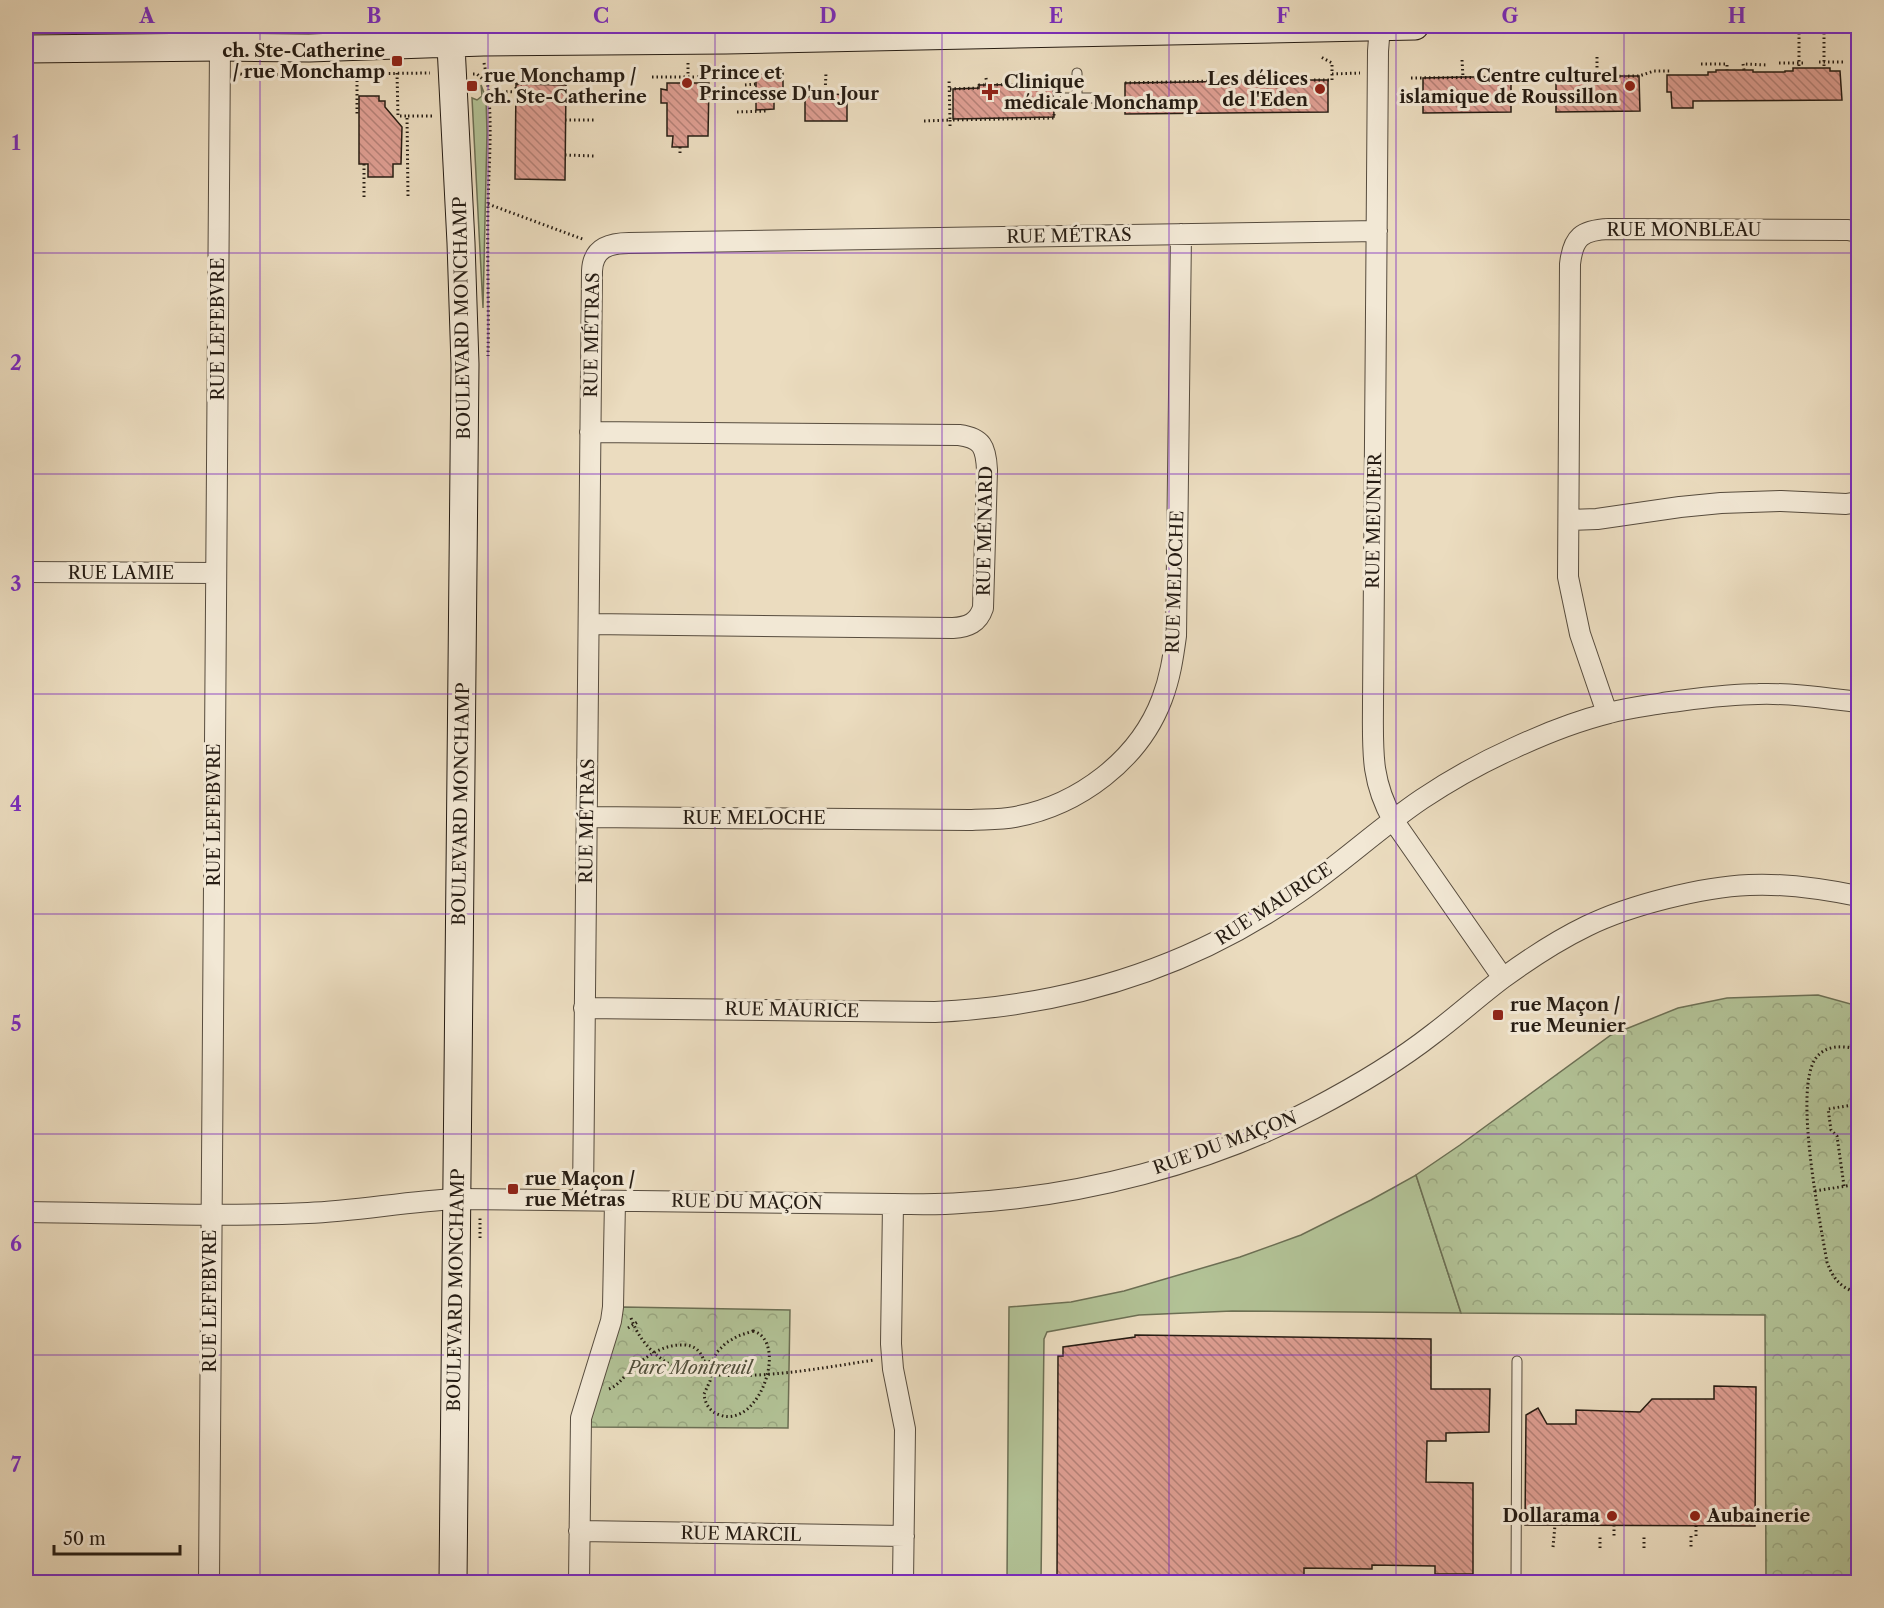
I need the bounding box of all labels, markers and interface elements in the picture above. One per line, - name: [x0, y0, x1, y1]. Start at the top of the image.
- text: A: [138, 4, 155, 28]
- text: B: [367, 4, 382, 28]
- text: C: [593, 4, 609, 28]
- text: D: [819, 4, 837, 28]
- text: E: [1049, 4, 1063, 28]
- text: F: [1276, 4, 1290, 28]
- text: G: [1502, 4, 1519, 28]
- text: H: [1728, 4, 1746, 28]
- place label: ch. Ste-Catherine / rue Monchamp: [222, 40, 385, 83]
- marker: ch. Ste-Catherine / rue Monchamp: [390, 54, 404, 68]
- place label: Prince et Princesse D'un Jour: [699, 62, 879, 105]
- place label: rue Monchamp / ch. Ste-Catherine: [484, 65, 647, 108]
- place label: Centre culturel islamique de Roussillon: [1399, 65, 1619, 108]
- place label: Les délices de l'Eden: [1207, 68, 1309, 111]
- place label: Clinique médicale Monchamp: [1004, 71, 1198, 114]
- marker: Prince et Princesse D'un Jour: [680, 76, 694, 90]
- marker: rue Monchamp / ch. Ste-Catherine: [465, 79, 479, 93]
- marker: Centre culturel islamique de Roussillon: [1623, 79, 1637, 93]
- marker: Les délices de l'Eden: [1313, 82, 1327, 96]
- marker: Clinique médicale Monchamp: [981, 83, 999, 101]
- text: 1: [12, 131, 21, 155]
- street label: BOULEVARD MONCHAMP: [449, 196, 475, 440]
- street label: RUE MONBLEAU: [1607, 219, 1762, 241]
- street label: RUE MÉTRAS: [1006, 223, 1132, 248]
- street label: RUE LEFEBVRE: [207, 257, 229, 401]
- street label: RUE MÉTRAS: [579, 272, 604, 398]
- text: 2: [10, 351, 22, 375]
- street label: RUE MEUNIER: [1362, 452, 1386, 589]
- street label: RUE MÉNARD: [972, 466, 997, 596]
- street label: RUE MELOCHE: [1162, 510, 1188, 654]
- street label: RUE LAMIE: [68, 562, 174, 584]
- text: 3: [10, 572, 22, 596]
- street label: BOULEVARD MONCHAMP: [448, 682, 474, 926]
- street label: RUE LEFEBVRE: [203, 743, 225, 887]
- street label: RUE MÉTRAS: [574, 758, 599, 884]
- text: 4: [10, 792, 22, 816]
- street label: RUE MELOCHE: [682, 807, 826, 829]
- street label: RUE MAURICE: [1212, 858, 1336, 950]
- place label: rue Maçon / rue Meunier: [1510, 994, 1626, 1037]
- street label: RUE MAURICE: [724, 998, 860, 1022]
- marker: rue Maçon / rue Meunier: [1491, 1008, 1505, 1022]
- text: 5: [10, 1012, 22, 1036]
- street label: RUE DU MAÇON: [1150, 1107, 1300, 1179]
- street label: BOULEVARD MONCHAMP: [443, 1168, 469, 1412]
- place label: rue Maçon / rue Métras: [525, 1168, 636, 1211]
- marker: rue Maçon / rue Métras: [506, 1182, 520, 1196]
- street label: RUE DU MAÇON: [671, 1190, 823, 1214]
- street label: RUE LEFEBVRE: [199, 1229, 221, 1373]
- text: 6: [10, 1232, 22, 1256]
- park label: Parc Montreuil: [626, 1357, 754, 1379]
- text: 7: [11, 1453, 22, 1477]
- place label: Dollarama: [1502, 1505, 1601, 1527]
- place label: Aubainerie: [1706, 1505, 1810, 1527]
- marker: Dollarama: [1605, 1509, 1619, 1523]
- marker: Aubainerie: [1688, 1509, 1702, 1523]
- scale bar: [54, 1518, 180, 1556]
- street label: RUE MARCIL: [680, 1522, 802, 1546]
- text: 50 m: [63, 1528, 106, 1550]

